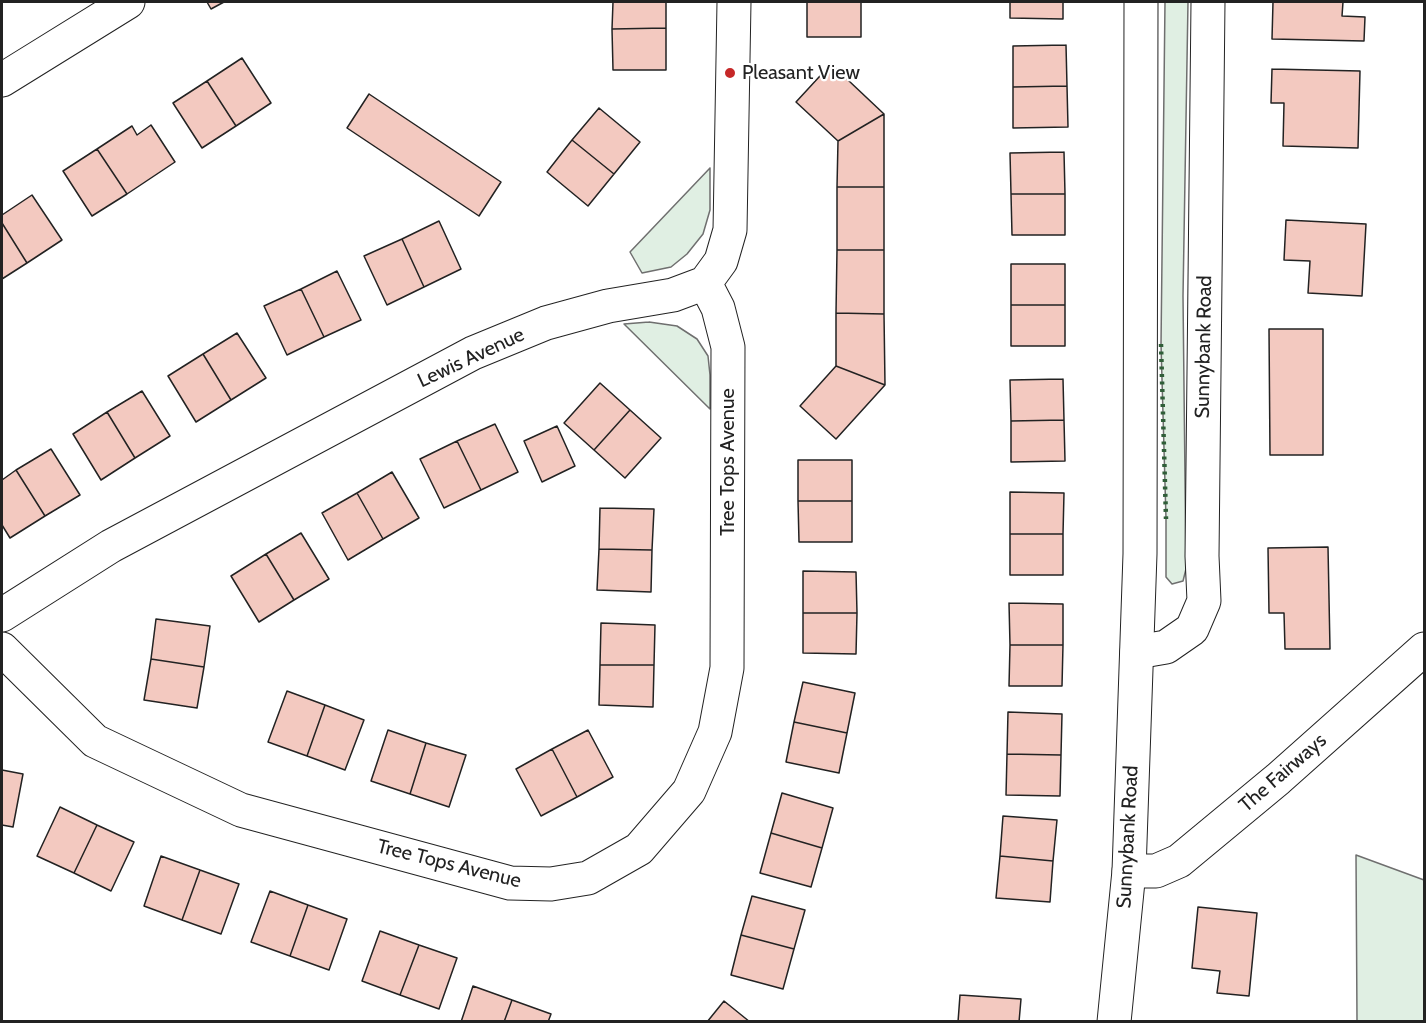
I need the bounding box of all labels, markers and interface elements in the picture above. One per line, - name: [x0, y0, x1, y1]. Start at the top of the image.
- place label: Pleasant View: [742, 61, 860, 85]
- marker: Pleasant View: [723, 66, 737, 80]
- street label: Sunnybank Road: [1191, 275, 1217, 419]
- street label: Lewis Avenue: [414, 323, 528, 393]
- street label: Tree Tops Avenue: [716, 388, 740, 536]
- street label: The Fairways: [1235, 729, 1331, 817]
- street label: Sunnybank Road: [1112, 765, 1144, 909]
- street label: Tree Tops Avenue: [375, 835, 523, 893]

